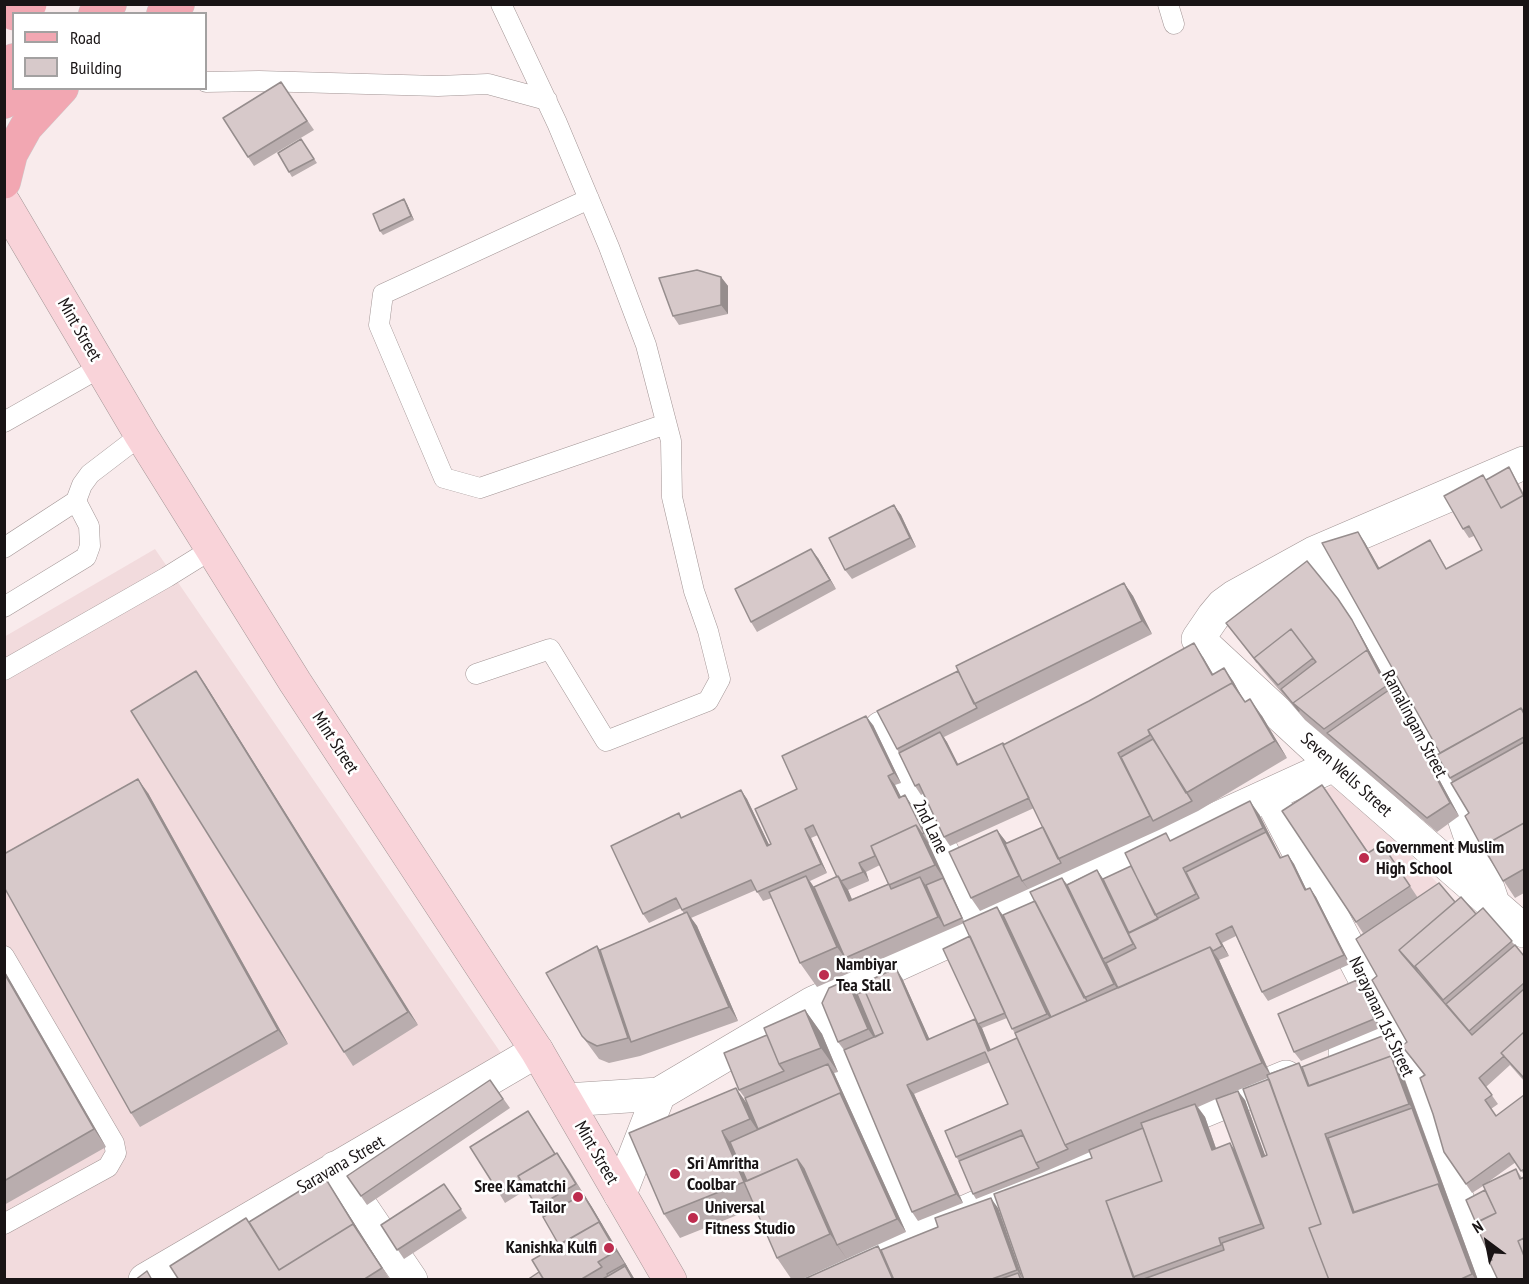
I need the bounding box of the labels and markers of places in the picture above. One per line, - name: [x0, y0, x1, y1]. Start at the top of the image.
- place label: Government Muslim High School: [1376, 837, 1504, 880]
- marker: Government Muslim High School: [1357, 851, 1371, 865]
- place label: Nambiyar Tea Stall: [836, 954, 897, 996]
- marker: Nambiyar Tea Stall: [817, 968, 831, 982]
- place label: Sri Amritha Coolbar: [687, 1153, 759, 1196]
- marker: Sri Amritha Coolbar: [668, 1167, 682, 1181]
- place label: Sree Kamatchi Tailor: [474, 1176, 566, 1218]
- marker: Sree Kamatchi Tailor: [571, 1190, 585, 1204]
- place label: Universal Fitness Studio: [705, 1197, 795, 1240]
- marker: Universal Fitness Studio: [686, 1211, 700, 1225]
- place label: Kanishka Kulfi: [506, 1237, 597, 1259]
- marker: Kanishka Kulfi: [602, 1241, 616, 1255]

